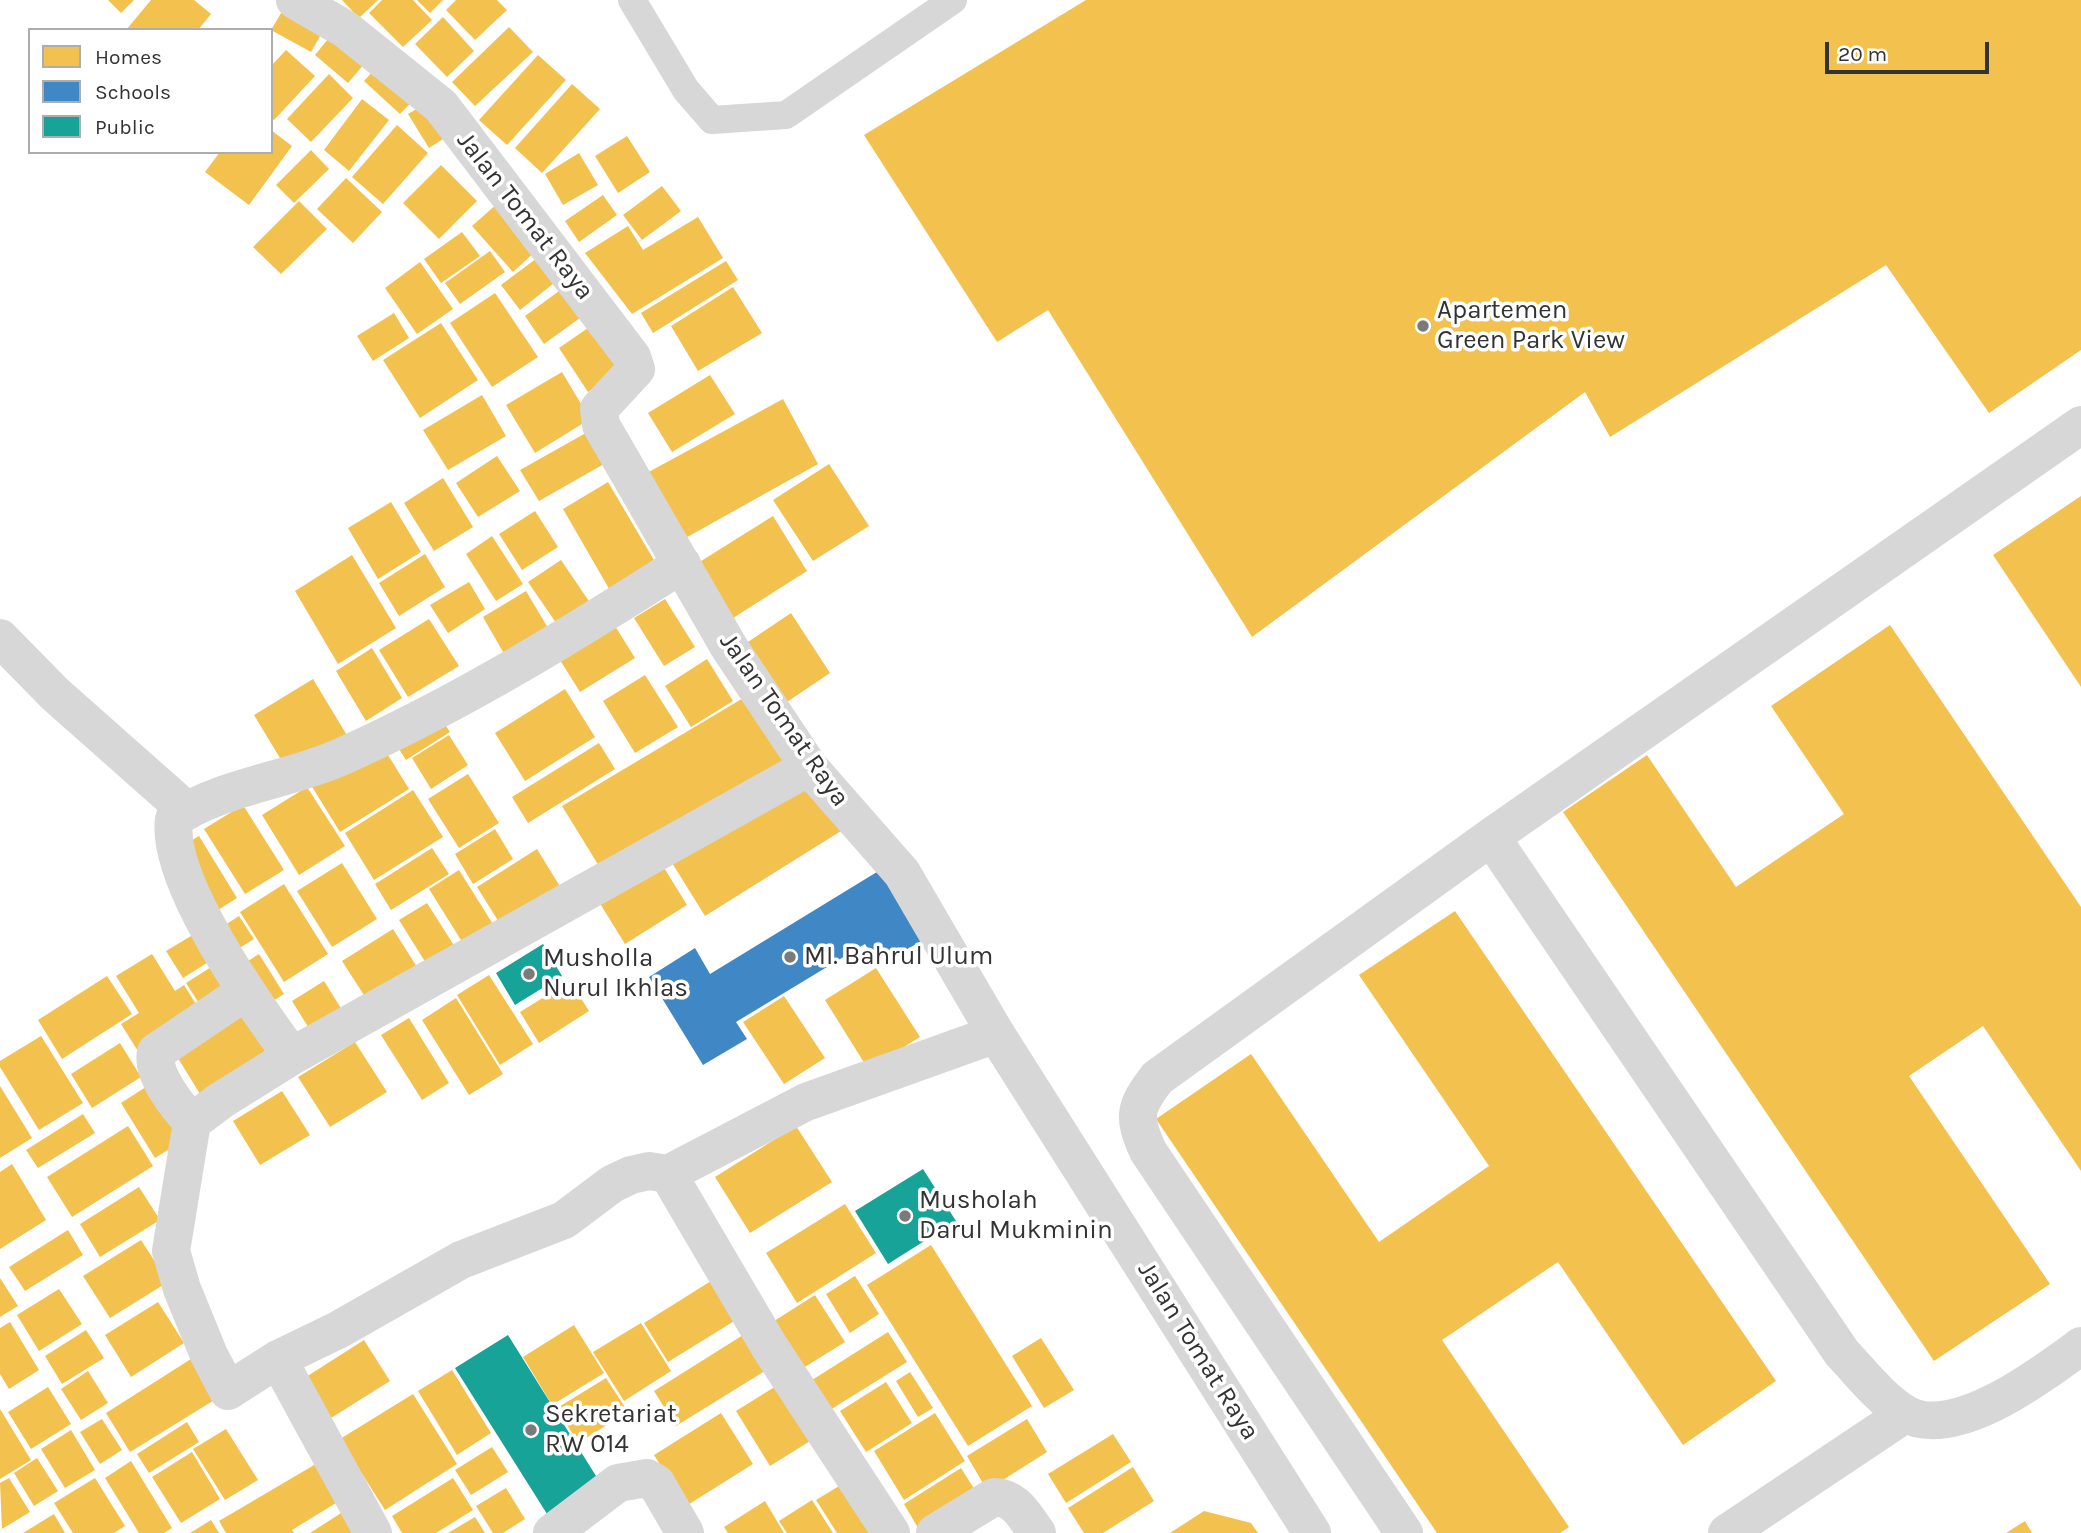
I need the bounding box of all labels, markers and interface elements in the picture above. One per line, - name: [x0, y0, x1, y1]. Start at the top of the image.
- legend: [28, 28, 273, 154]
- scale bar: [1829, 28, 1994, 72]
- text: 20 m: [1838, 42, 1887, 66]
- text: Homes: [95, 45, 162, 69]
- text: Schools: [95, 80, 171, 104]
- text: Public: [95, 115, 155, 139]
- street label: Jalan Tomat Raya: [450, 126, 600, 306]
- place label: Apartemen Green Park View: [1437, 295, 1625, 356]
- marker: Apartemen Green Park View: [1415, 318, 1431, 334]
- street label: Jalan Tomat Raya: [713, 627, 855, 813]
- place label: MI. Bahrul Ulum: [804, 941, 993, 973]
- place label: Musholla Nurul Ikhlas: [543, 943, 688, 1004]
- marker: MI. Bahrul Ulum: [782, 949, 798, 965]
- marker: Musholla Nurul Ikhlas: [521, 966, 537, 982]
- place label: Musholah Darul Mukminin: [919, 1185, 1113, 1246]
- marker: Musholah Darul Mukminin: [897, 1208, 913, 1224]
- street label: Jalan Tomat Raya: [1131, 1256, 1265, 1446]
- place label: Sekretariat RW 014: [545, 1399, 677, 1460]
- marker: Sekretariat RW 014: [523, 1422, 539, 1438]

